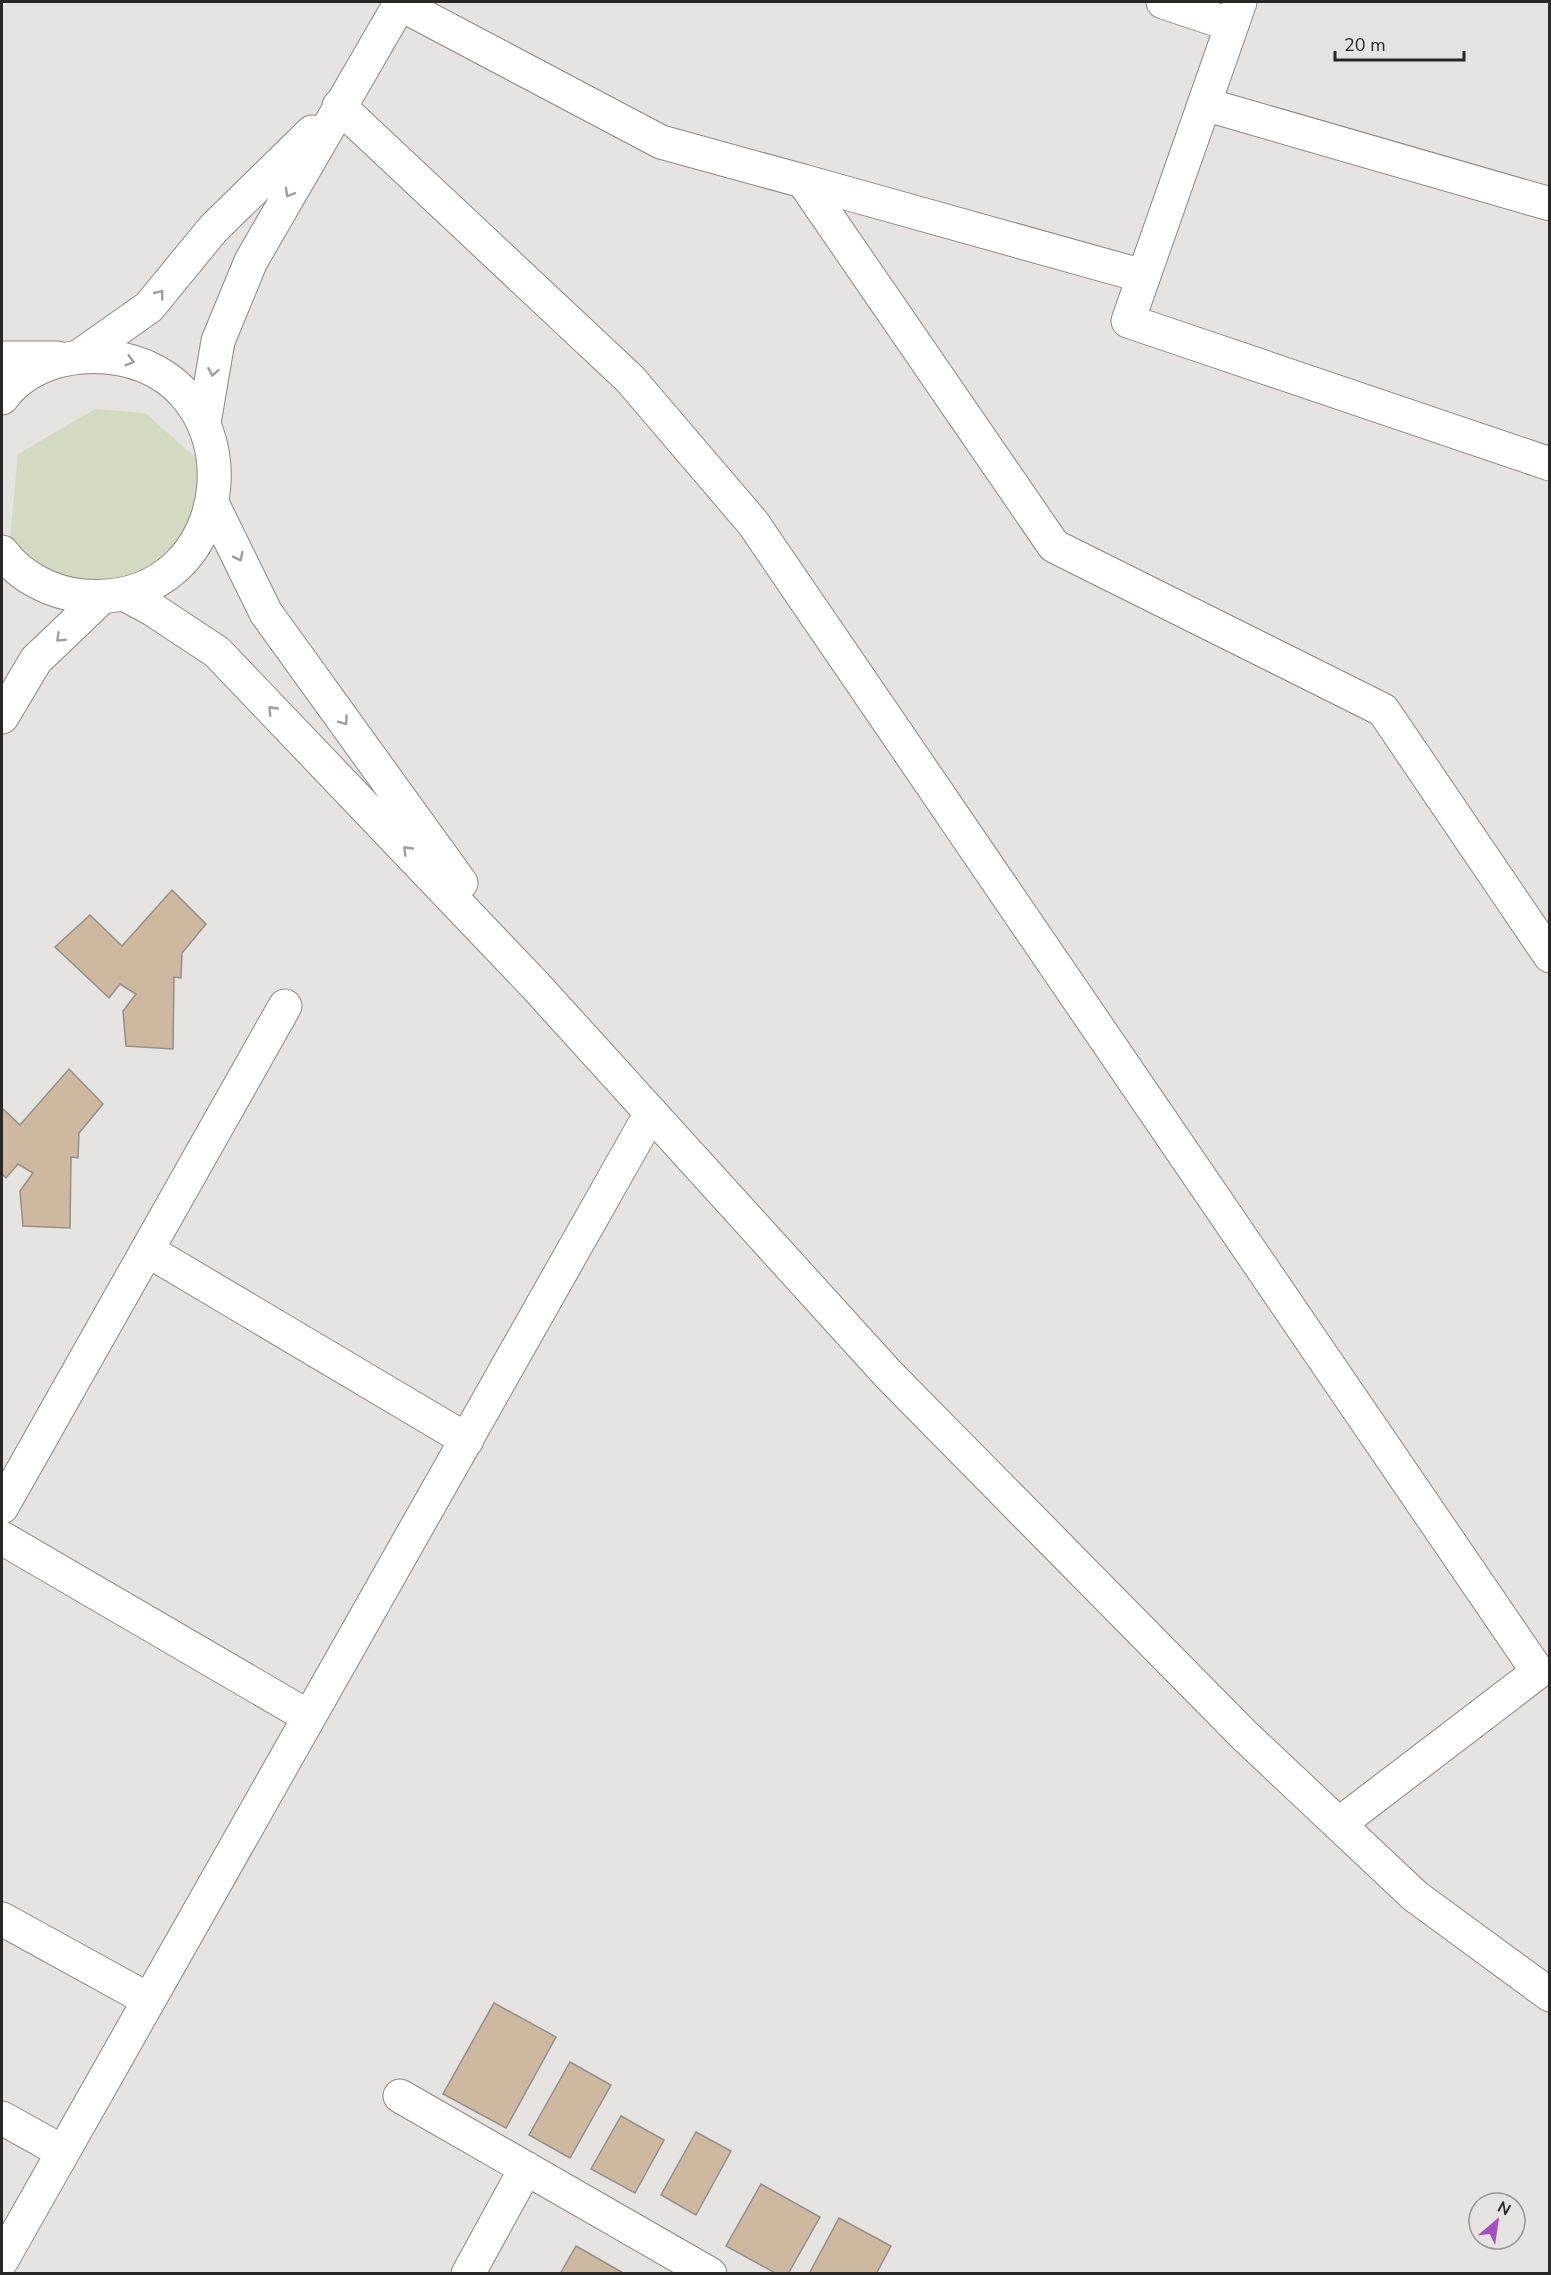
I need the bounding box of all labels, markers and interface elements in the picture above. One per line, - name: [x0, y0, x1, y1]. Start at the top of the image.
- scale bar: [1335, 24, 1464, 62]
- text: 20 m: [1344, 33, 1386, 57]
- one-way arrow: [285, 187, 296, 198]
- one-way arrow: [153, 289, 164, 300]
- one-way arrow: [125, 354, 135, 367]
- one-way arrow: [207, 366, 220, 376]
- one-way arrow: [231, 551, 243, 562]
- one-way arrow: [56, 630, 67, 641]
- one-way arrow: [268, 706, 279, 716]
- one-way arrow: [337, 714, 348, 725]
- one-way arrow: [403, 847, 414, 857]
- north arrow: [1467, 2191, 1527, 2251]
- text: N: [1493, 2196, 1514, 2221]

